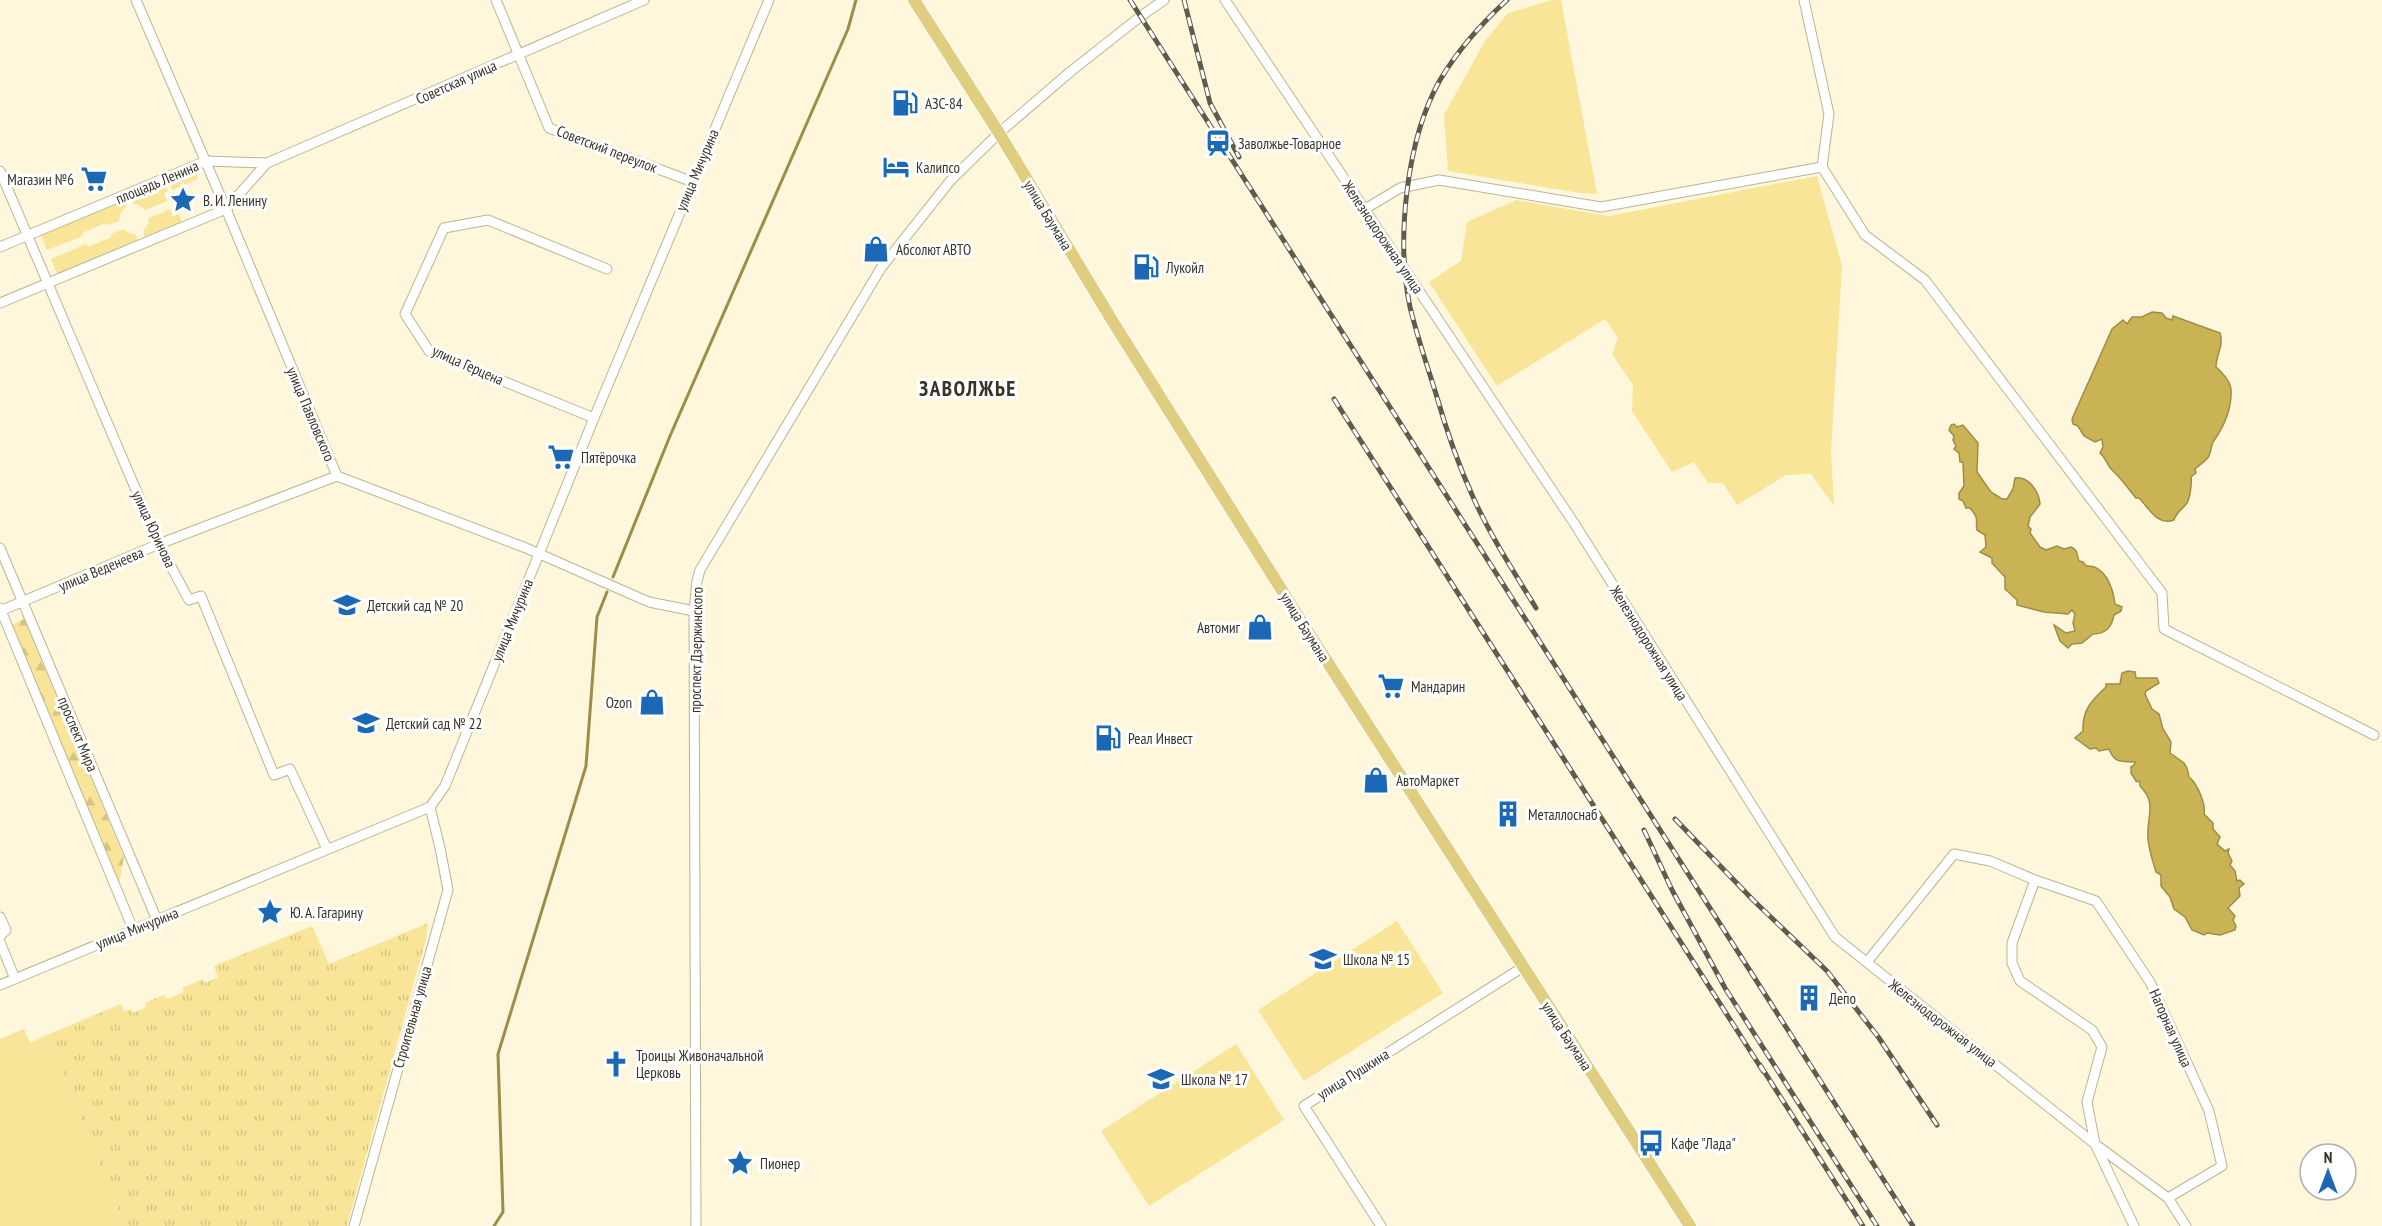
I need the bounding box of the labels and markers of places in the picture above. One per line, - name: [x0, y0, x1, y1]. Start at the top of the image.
- fuel station icon: АЗС-84: [890, 88, 920, 118]
- place label: АЗС-84: [925, 94, 963, 113]
- station icon: Заволжье-Товарное: [1203, 128, 1233, 158]
- place label: Заволжье-Товарное: [1238, 134, 1341, 153]
- hotel icon: Калипсо: [881, 152, 911, 182]
- place label: Калипсо: [916, 158, 960, 177]
- supermarket icon: Магазин №6: [79, 164, 109, 194]
- place label: Магазин №6: [7, 170, 74, 189]
- place icon: В. И. Ленину: [168, 185, 198, 215]
- place label: В. И. Ленину: [203, 191, 267, 210]
- shop icon: Абсолют АВТО: [861, 234, 891, 264]
- place label: Абсолют АВТО: [896, 240, 971, 259]
- fuel station icon: Лукойл: [1131, 252, 1161, 282]
- place label: Лукойл: [1165, 258, 1204, 277]
- supermarket icon: Пятёрочка: [546, 442, 576, 472]
- place label: Пятёрочка: [581, 448, 636, 467]
- school or university icon: Детский сад № 20: [332, 590, 362, 620]
- place label: Детский сад № 20: [367, 596, 464, 615]
- shop icon: Автомиг: [1245, 612, 1275, 642]
- place label: Автомиг: [1197, 618, 1241, 637]
- supermarket icon: Мандарин: [1376, 671, 1406, 701]
- place label: Мандарин: [1411, 677, 1465, 696]
- shop icon: Ozon: [637, 687, 667, 717]
- place label: Ozon: [606, 693, 632, 712]
- school or university icon: Детский сад № 22: [351, 708, 381, 738]
- place label: Детский сад № 22: [386, 714, 482, 733]
- fuel station icon: Реал Инвест: [1093, 723, 1123, 753]
- place label: Реал Инвест: [1128, 729, 1193, 748]
- shop icon: АвтоМаркет: [1361, 765, 1391, 795]
- place label: АвтоМаркет: [1396, 771, 1459, 790]
- building icon: Металлоснаб: [1493, 799, 1523, 829]
- place label: Металлоснаб: [1528, 805, 1598, 824]
- place icon: Ю. А. Гагарину: [255, 897, 285, 927]
- place label: Ю. А. Гагарину: [290, 903, 363, 922]
- school or university icon: Школа № 15: [1308, 944, 1338, 974]
- place label: Школа № 15: [1343, 950, 1410, 969]
- building icon: Депо: [1794, 983, 1824, 1013]
- place label: Депо: [1829, 989, 1856, 1008]
- place label: Троицы Живоначальной Церковь: [636, 1046, 764, 1082]
- church icon: Троицы Живоначальной Церковь: [601, 1049, 631, 1079]
- school or university icon: Школа № 17: [1146, 1064, 1176, 1094]
- place label: Школа № 17: [1181, 1070, 1248, 1089]
- bus stop icon: Кафе "Лада": [1636, 1128, 1666, 1158]
- place label: Кафе "Лада": [1671, 1134, 1736, 1153]
- place icon: Пионер: [725, 1148, 755, 1178]
- place label: Пионер: [760, 1154, 800, 1173]

